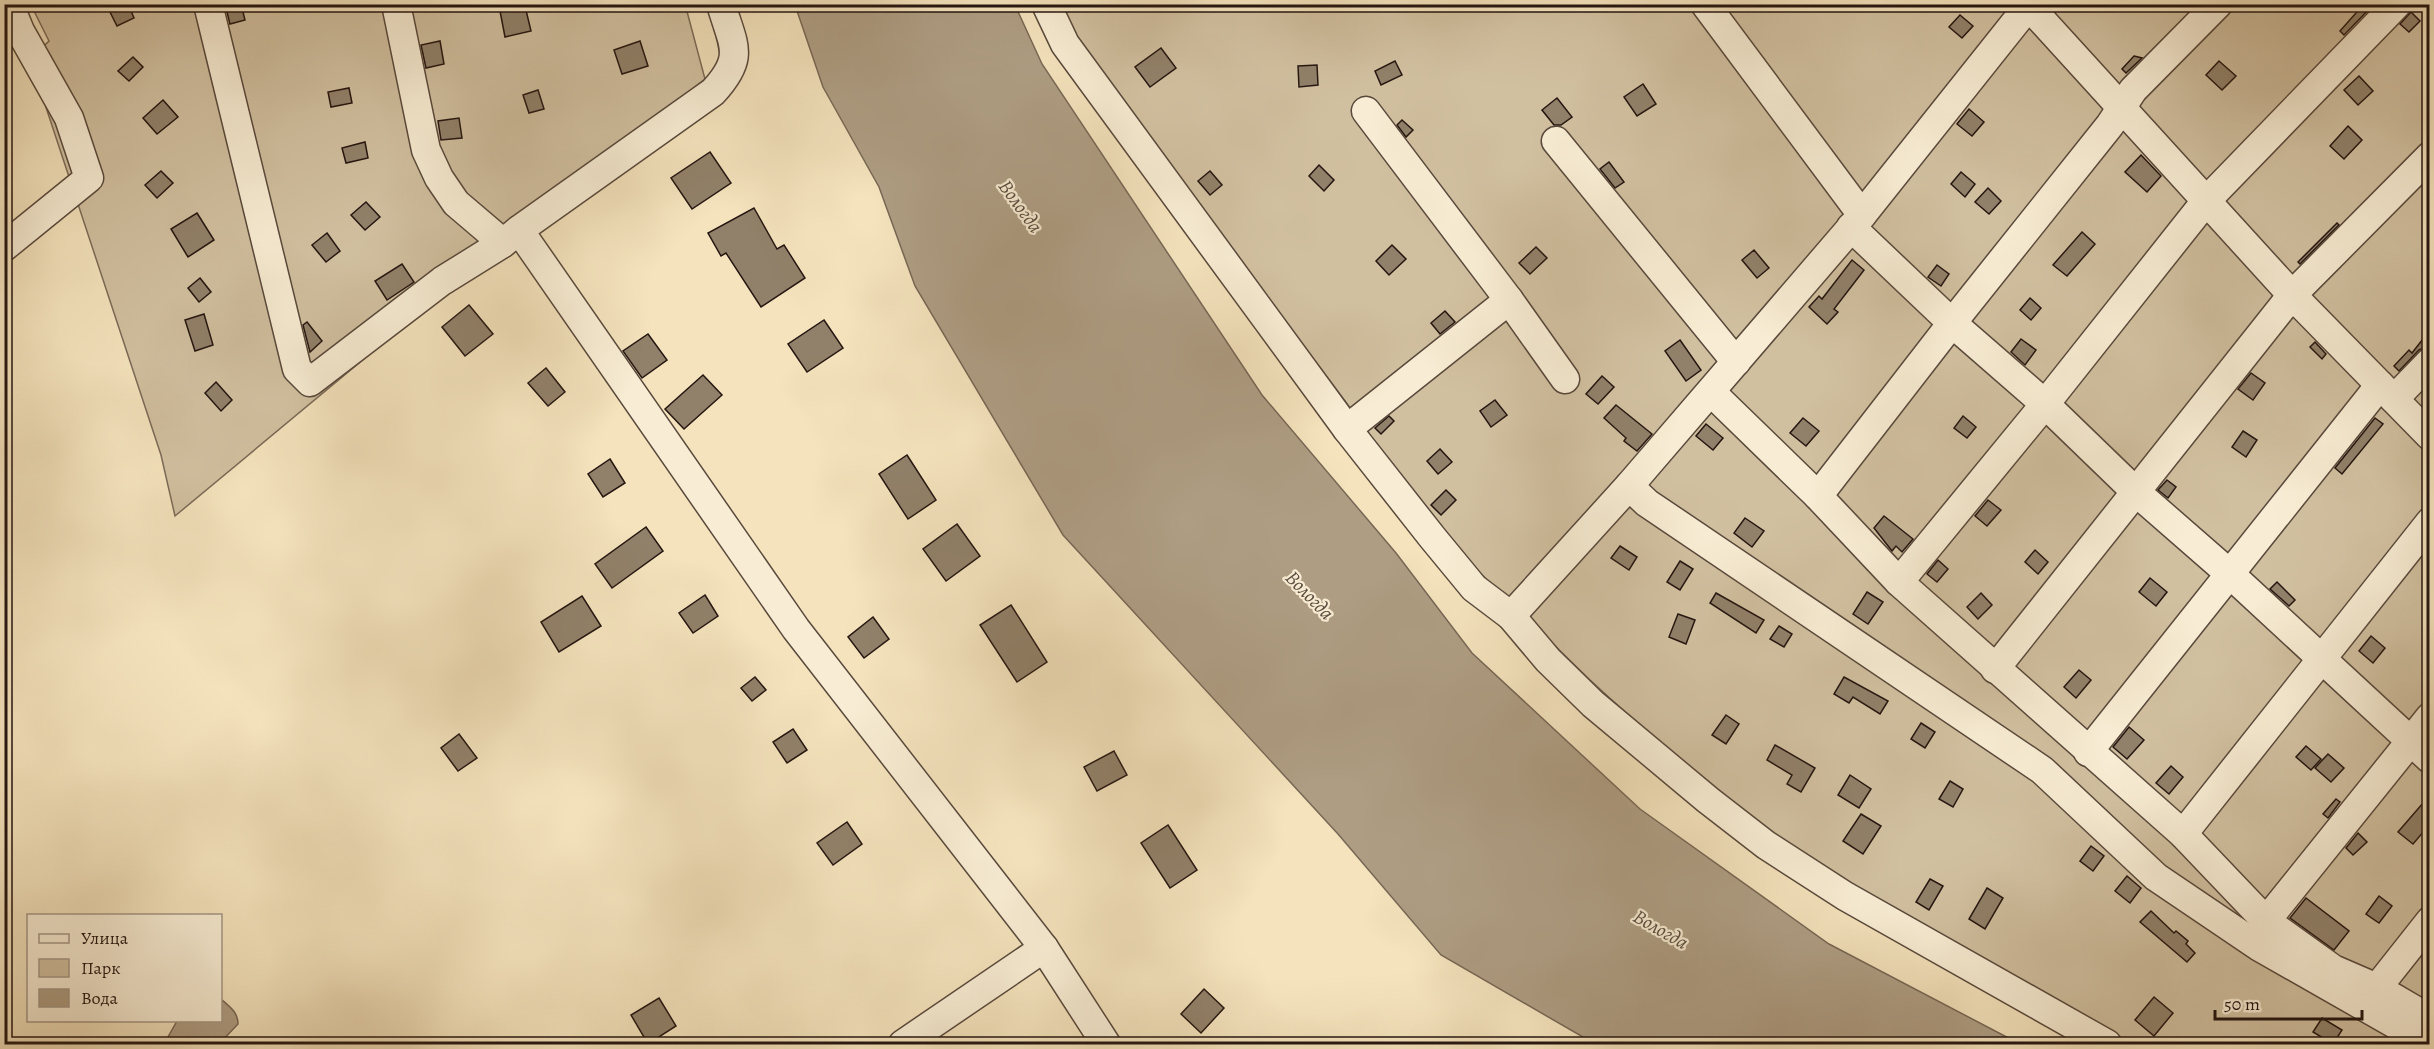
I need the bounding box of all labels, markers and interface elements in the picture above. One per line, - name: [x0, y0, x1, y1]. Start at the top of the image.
- water label: Вологда: [992, 174, 1049, 238]
- water label: Вологда: [1279, 565, 1340, 626]
- water label: Вологда: [1628, 903, 1693, 956]
- legend: [27, 914, 222, 1022]
- text: Улица: [81, 926, 129, 950]
- text: Парк: [81, 956, 121, 980]
- scale bar: [2215, 983, 2362, 1021]
- text: Вода: [81, 986, 119, 1010]
- text: 50 m: [2224, 992, 2260, 1016]

